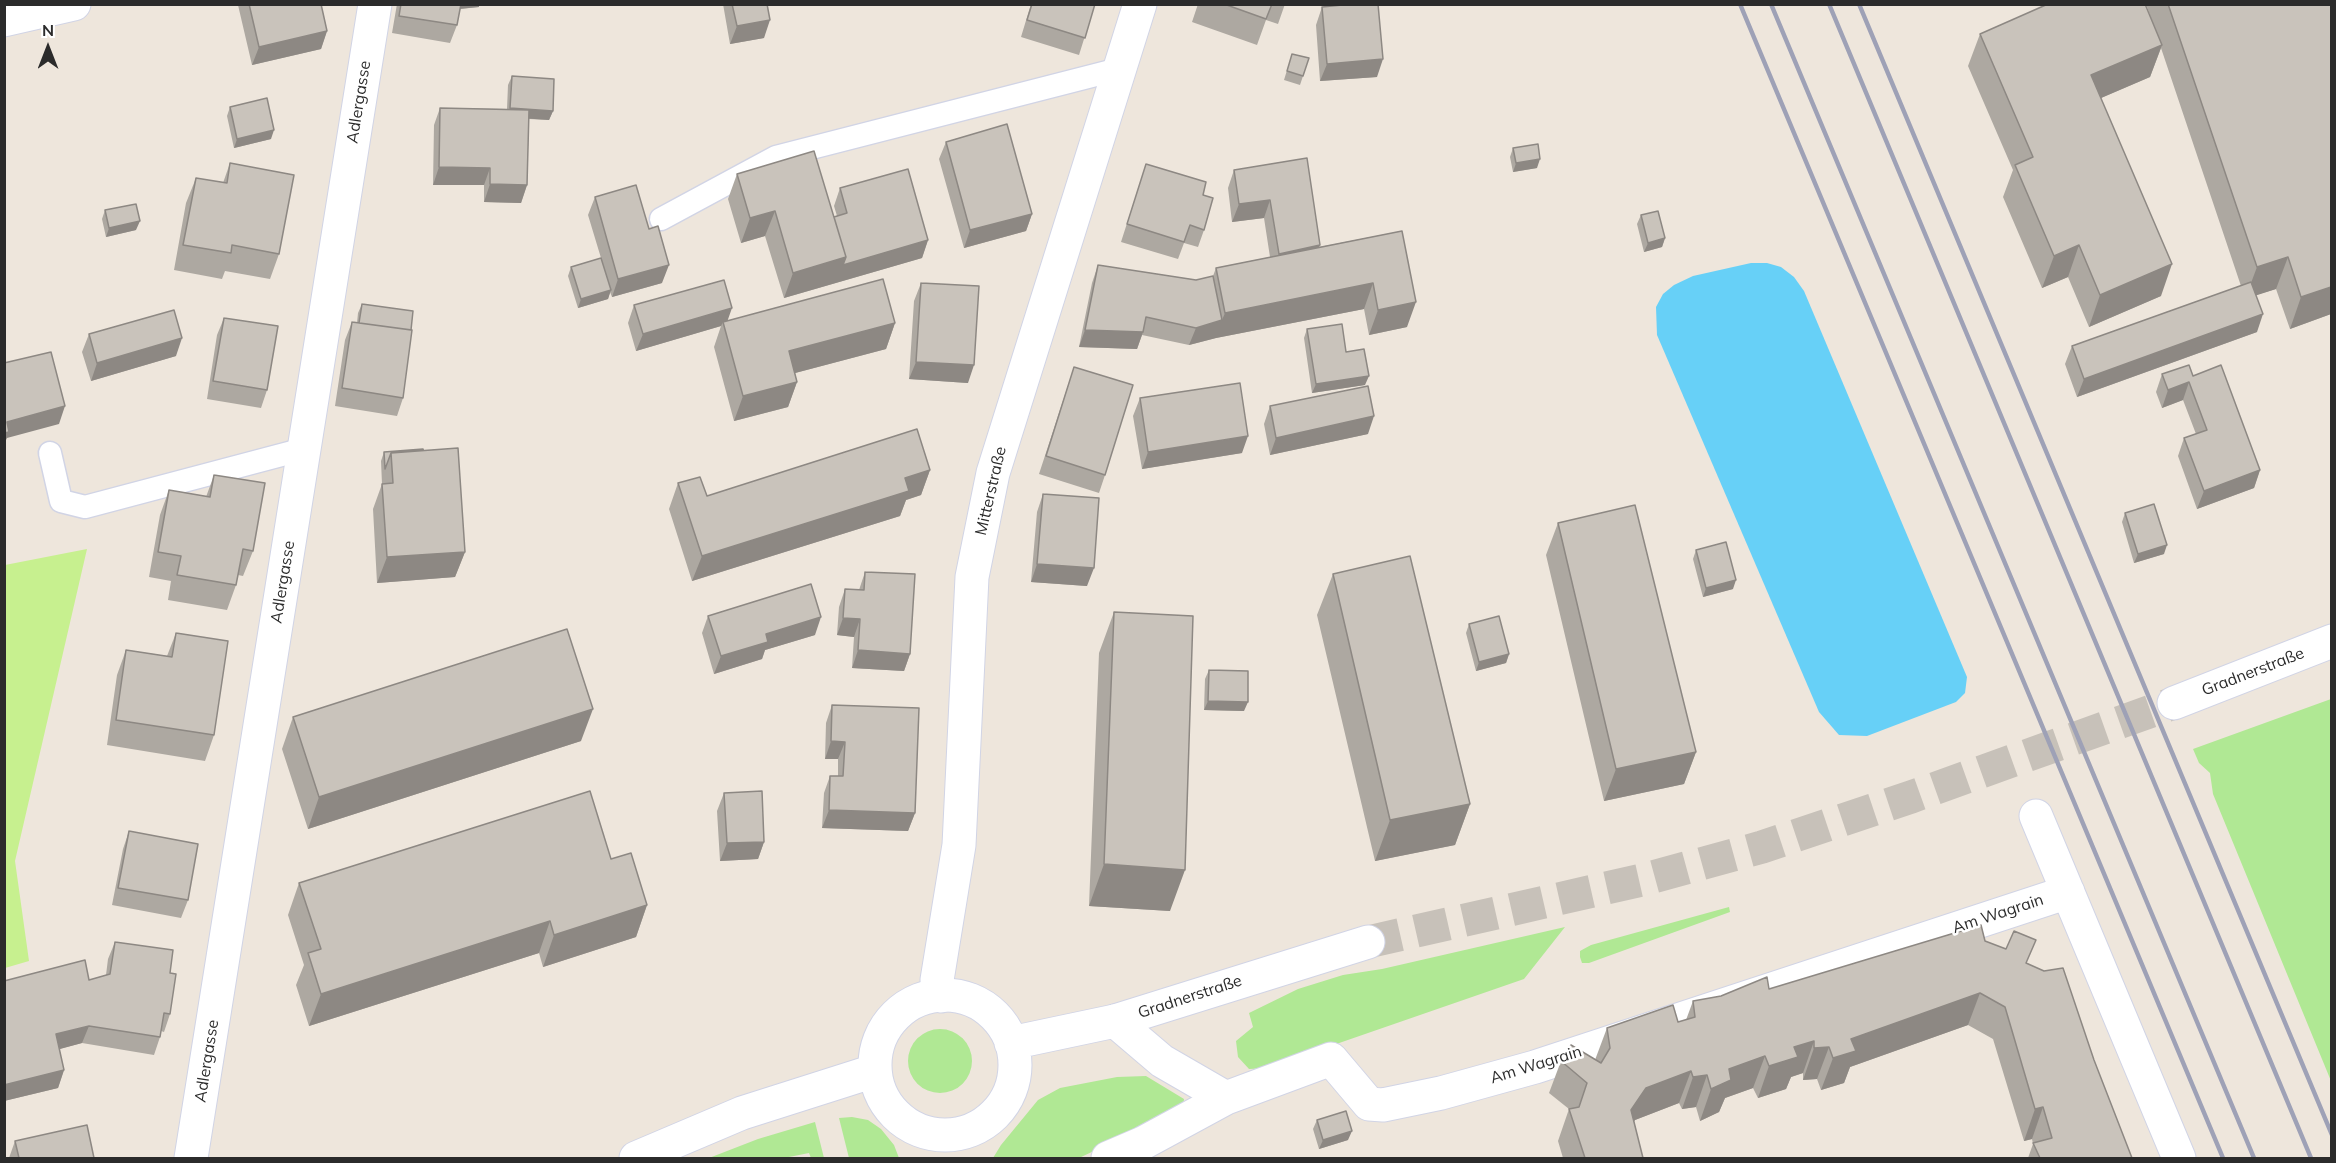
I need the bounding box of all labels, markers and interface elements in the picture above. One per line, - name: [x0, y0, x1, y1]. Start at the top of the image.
- north arrow: [18, 18, 78, 78]
- text: N: [42, 20, 54, 40]
- street label: Adlergasse: [343, 59, 375, 145]
- street label: Mitterstraße: [971, 445, 1011, 537]
- street label: Adlergasse: [267, 539, 299, 625]
- street label: Gradnerstraße: [2199, 644, 2307, 700]
- street label: Am Wagrain: [1950, 890, 2046, 938]
- street label: Gradnerstraße: [1136, 971, 1244, 1023]
- street label: Adlergasse: [191, 1018, 223, 1104]
- street label: Am Wagrain: [1488, 1042, 1584, 1088]

